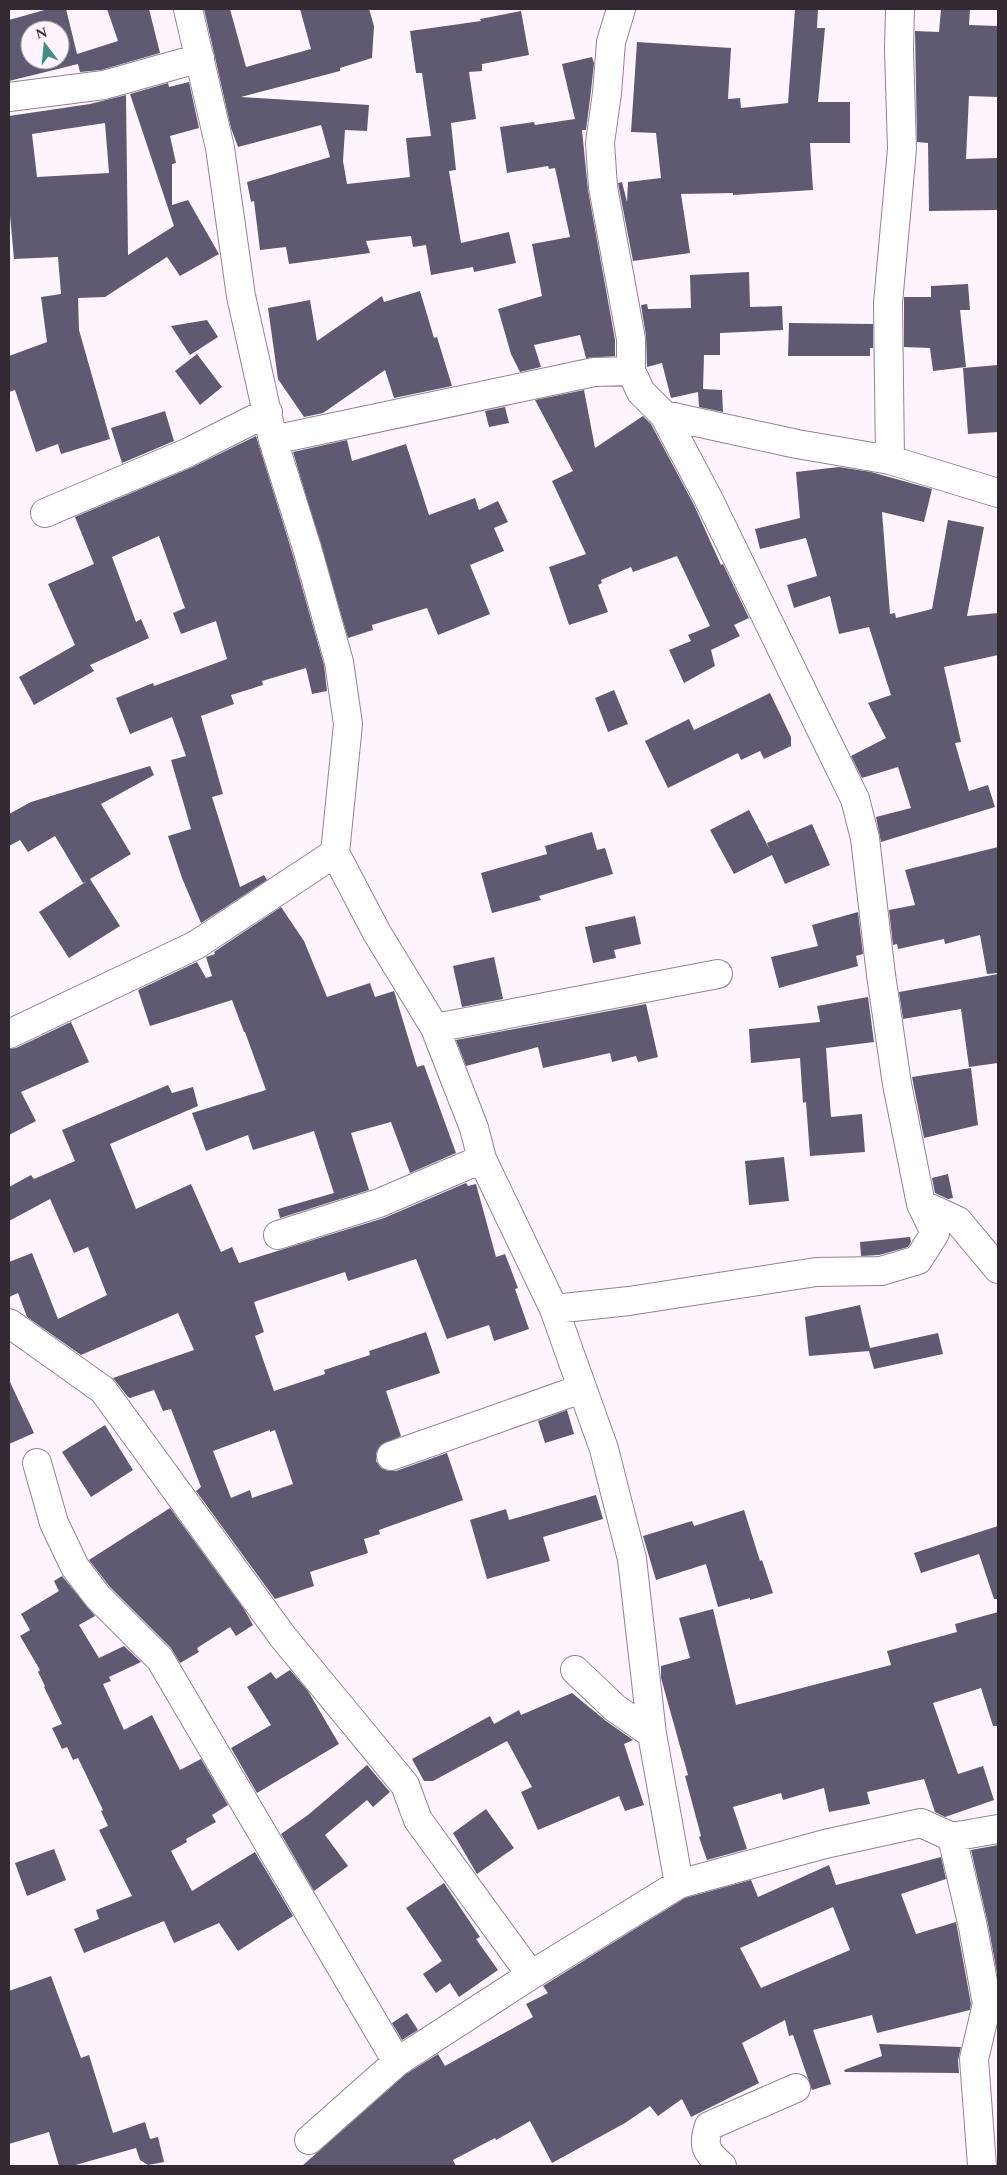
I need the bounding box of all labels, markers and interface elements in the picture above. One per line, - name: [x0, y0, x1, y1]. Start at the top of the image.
- north arrow: [20, 20, 70, 70]
- text: N: [33, 21, 50, 45]

